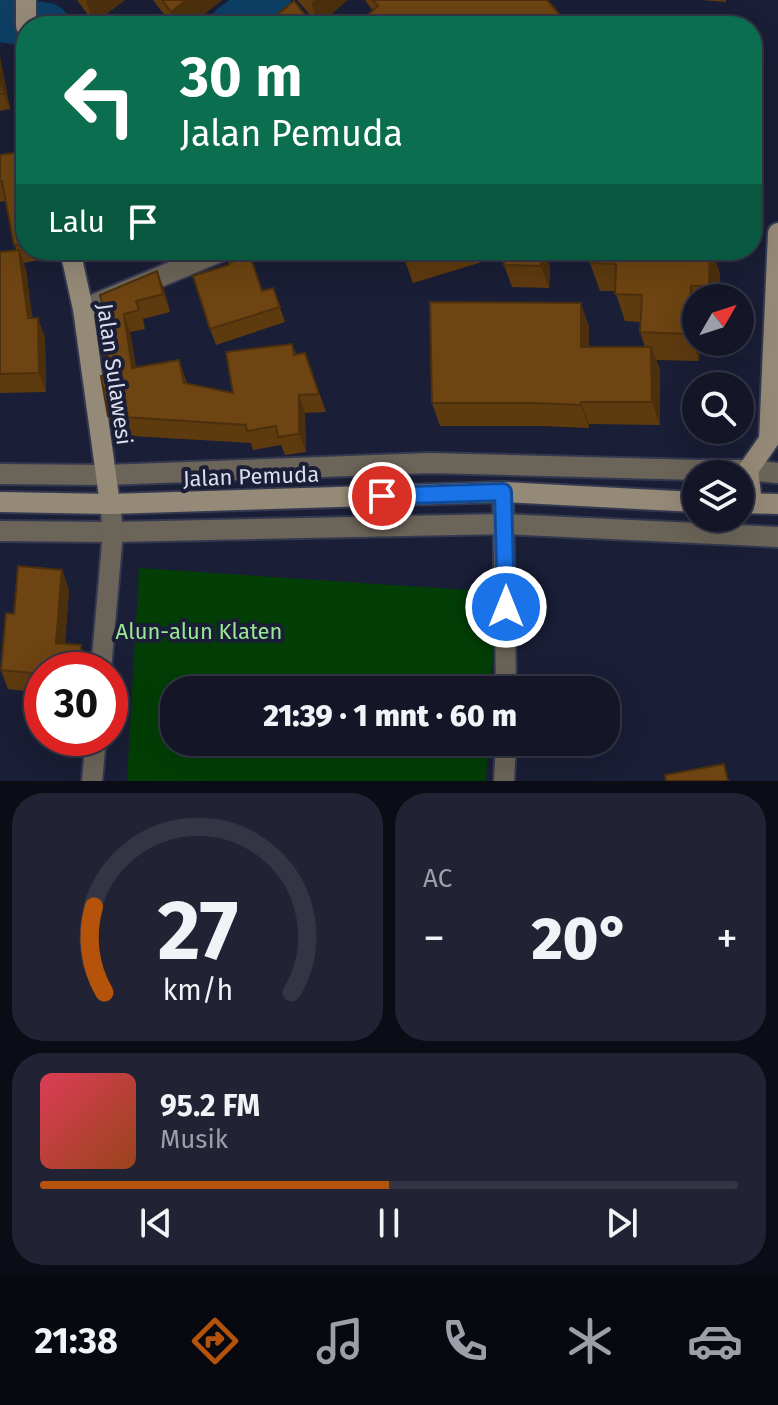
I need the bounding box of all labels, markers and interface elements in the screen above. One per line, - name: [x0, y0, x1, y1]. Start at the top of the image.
- text: 30 m: [180, 44, 302, 111]
- icon: left: [48, 48, 152, 152]
- text: Jalan Pemuda: [180, 112, 403, 156]
- icon: arrive: [121, 200, 165, 244]
- text: Lalu: [48, 204, 105, 240]
- north arrow: [682, 284, 754, 356]
- map controls: [682, 284, 754, 532]
- street label: Jalan Sulawesi: [91, 302, 138, 447]
- button: search: [682, 372, 754, 444]
- button: layers: [682, 460, 754, 532]
- street label: Jalan Pemuda: [182, 461, 320, 492]
- pin: [348, 462, 416, 530]
- icon: arrive: [360, 474, 404, 518]
- position arrow: [464, 565, 548, 649]
- park label: Alun-alun Klaten: [116, 618, 282, 645]
- speed limit sign: 30: [24, 652, 128, 756]
- text: 21:39 · 1 mnt · 60 m: [263, 698, 517, 734]
- text: AC: [423, 863, 452, 894]
- text: 27: [157, 881, 238, 981]
- text: 20°: [531, 903, 630, 975]
- text: −: [423, 912, 445, 965]
- text: +: [716, 912, 738, 965]
- text: km/h: [162, 973, 233, 1008]
- text: 95.2 FM: [160, 1088, 260, 1124]
- text: Musik: [160, 1124, 228, 1155]
- icon: previous: [134, 1201, 178, 1245]
- icon: pause: [367, 1201, 411, 1245]
- icon: next: [600, 1201, 644, 1245]
- icon: directions: [187, 1313, 243, 1369]
- icon: music: [312, 1313, 368, 1369]
- icon: phone: [437, 1313, 493, 1369]
- icon: climate: [562, 1313, 618, 1369]
- icon: car: [687, 1313, 743, 1369]
- text: 21:38: [35, 1319, 118, 1363]

